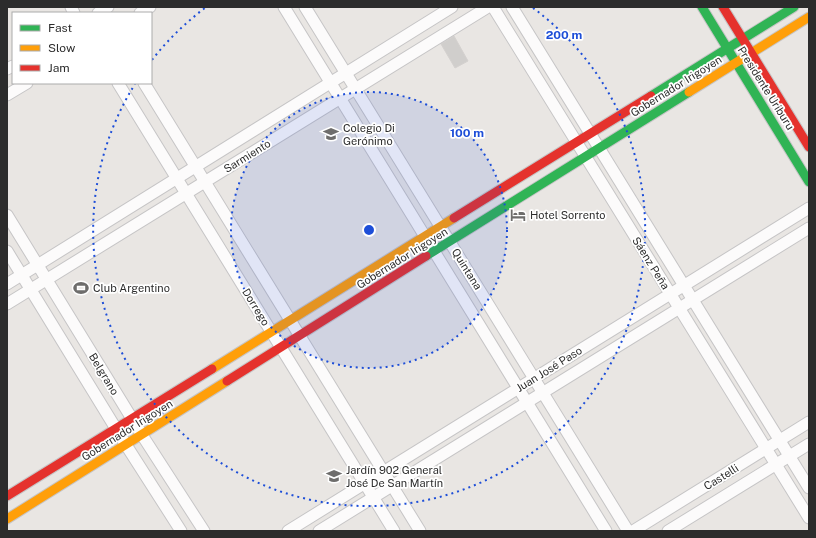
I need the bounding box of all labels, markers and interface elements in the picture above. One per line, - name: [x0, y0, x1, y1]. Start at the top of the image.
- legend: [12, 12, 152, 84]
- text: Fast: [48, 21, 73, 35]
- text: 200 m: [546, 28, 582, 42]
- text: Slow: [48, 41, 76, 55]
- street label: Presidente Uriburu: [735, 44, 797, 132]
- street label: Gobernador Irigoyen: [628, 53, 724, 119]
- text: Jam: [48, 61, 70, 75]
- place label: Colegio Di Gerónimo: [343, 122, 395, 147]
- school or university icon: Colegio Di Gerónimo: [322, 125, 340, 143]
- text: 100 m: [450, 126, 484, 140]
- street label: Sarmiento: [221, 137, 273, 175]
- hotel icon: Hotel Sorrento: [509, 206, 527, 224]
- place label: Hotel Sorrento: [530, 209, 605, 221]
- centre of rings: [362, 223, 376, 237]
- street label: Gobernador Irigoyen: [354, 225, 450, 291]
- street label: Sáenz Peña: [630, 235, 672, 291]
- street label: Quintana: [450, 246, 484, 292]
- sports icon: Club Argentino: [72, 279, 90, 297]
- place label: Club Argentino: [93, 282, 170, 294]
- street label: Dorrego: [240, 286, 272, 328]
- street label: Juan José Paso: [514, 344, 584, 394]
- street label: Belgrano: [87, 351, 121, 397]
- street label: Gobernador Irigoyen: [79, 397, 175, 463]
- street label: Castelli: [701, 462, 741, 492]
- place label: Jardín 902 General José De San Martín: [346, 464, 443, 489]
- school or university icon: Jardín 902 General José De San Martín: [325, 467, 343, 485]

